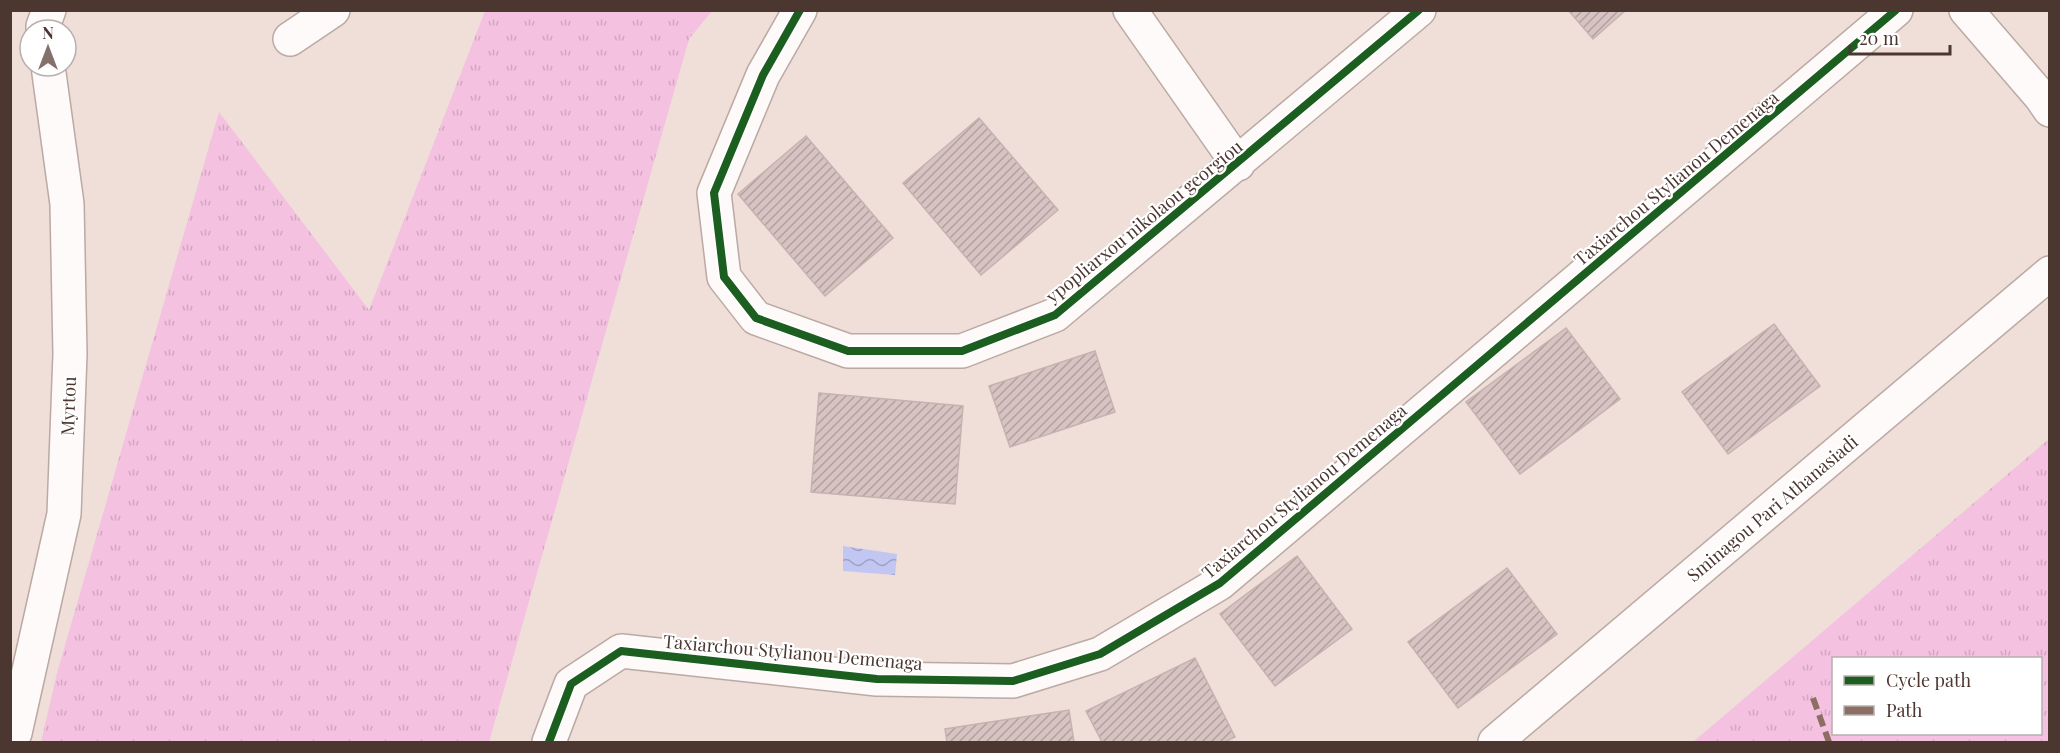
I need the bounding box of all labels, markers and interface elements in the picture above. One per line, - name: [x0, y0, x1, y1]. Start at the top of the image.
- north arrow: [18, 18, 78, 78]
- scale bar: [1850, 18, 1950, 56]
- text: N: [42, 22, 54, 43]
- text: 20 m: [1859, 26, 1899, 50]
- street label: Taxiarchou Stylianou Demenaga: [1569, 85, 1783, 271]
- street label: ypopliarxou nikolaou georgiou: [1040, 134, 1248, 309]
- street label: Myrtou: [55, 375, 81, 436]
- street label: Taxiarchou Stylianou Demenaga: [1197, 398, 1411, 584]
- street label: Sminagou Pari Athanasiadi: [1681, 429, 1863, 587]
- street label: Taxiarchou Stylianou Demenaga: [662, 629, 924, 675]
- legend: [1832, 657, 2042, 735]
- text: Cycle path: [1886, 668, 1971, 692]
- text: Path: [1886, 698, 1923, 722]

